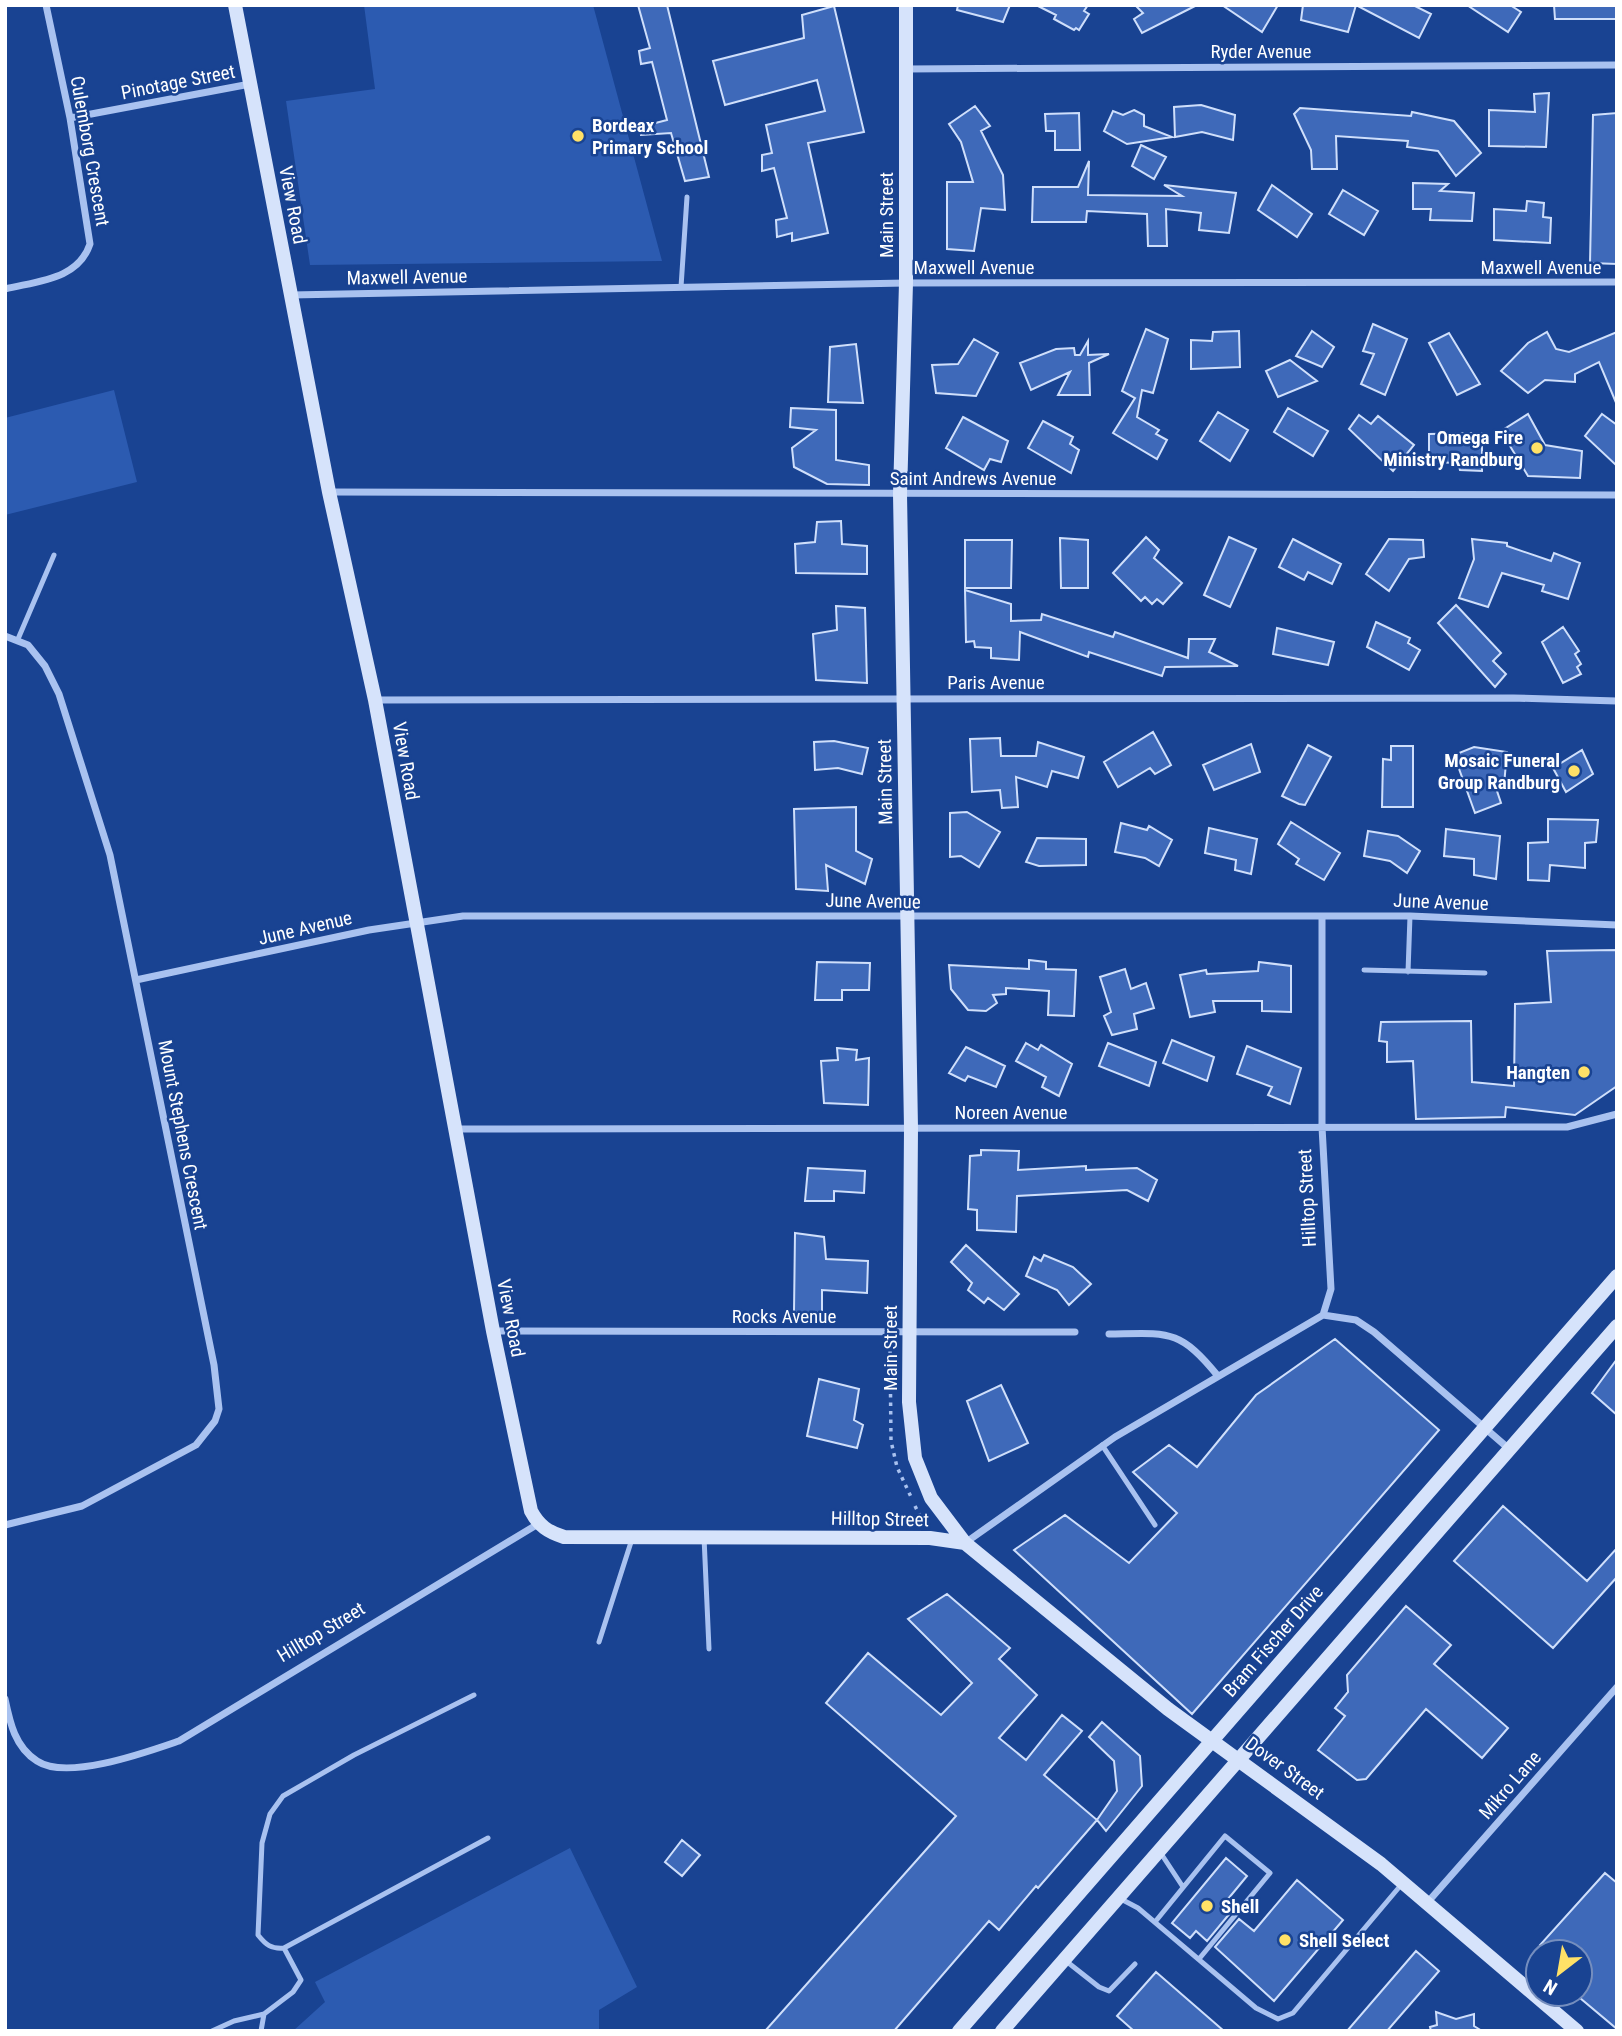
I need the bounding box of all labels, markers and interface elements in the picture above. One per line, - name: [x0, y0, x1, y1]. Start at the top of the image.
- street label: Ryder Avenue: [1210, 40, 1312, 63]
- street label: Pinotage Street: [119, 60, 237, 104]
- street label: Culemborg Crescent: [65, 74, 115, 228]
- place label: Bordeax Primary School: [592, 114, 708, 159]
- marker: Bordeax Primary School: [570, 128, 586, 144]
- street label: View Road: [274, 164, 312, 246]
- street label: Main Street: [875, 172, 898, 258]
- street label: Maxwell Avenue: [914, 256, 1035, 279]
- street label: Maxwell Avenue: [1481, 256, 1602, 279]
- street label: Maxwell Avenue: [346, 264, 468, 290]
- place label: Omega Fire Ministry Randburg: [1383, 426, 1523, 471]
- marker: Omega Fire Ministry Randburg: [1529, 440, 1545, 456]
- street label: Saint Andrews Avenue: [890, 467, 1056, 490]
- street label: Paris Avenue: [947, 671, 1045, 694]
- street label: View Road: [388, 720, 424, 802]
- street label: Main Street: [873, 739, 897, 825]
- place label: Mosaic Funeral Group Randburg: [1438, 749, 1560, 794]
- marker: Mosaic Funeral Group Randburg: [1566, 763, 1582, 779]
- street label: June Avenue: [825, 889, 921, 913]
- street label: June Avenue: [1393, 889, 1489, 915]
- street label: June Avenue: [256, 906, 354, 950]
- street label: Mount Stephens Crescent: [153, 1038, 213, 1232]
- place label: Hangten: [1506, 1061, 1570, 1084]
- marker: Hangten: [1576, 1064, 1592, 1080]
- street label: Noreen Avenue: [955, 1101, 1068, 1124]
- street label: Hilltop Street: [1293, 1148, 1321, 1248]
- street label: View Road: [492, 1277, 530, 1359]
- street label: Rocks Avenue: [732, 1305, 836, 1328]
- street label: Main Street: [879, 1305, 902, 1391]
- street label: Hilltop Street: [831, 1507, 929, 1531]
- street label: Bram Fischer Drive: [1218, 1580, 1328, 1702]
- street label: Hilltop Street: [273, 1597, 369, 1667]
- street label: Dover Street: [1241, 1732, 1329, 1804]
- street label: Mikro Lane: [1474, 1746, 1546, 1824]
- place label: Shell: [1221, 1895, 1259, 1918]
- marker: Shell: [1199, 1898, 1215, 1914]
- place label: Shell Select: [1299, 1929, 1390, 1952]
- marker: Shell Select: [1277, 1932, 1293, 1948]
- north arrow: [1524, 1938, 1594, 2008]
- text: N: [1540, 1974, 1561, 2000]

